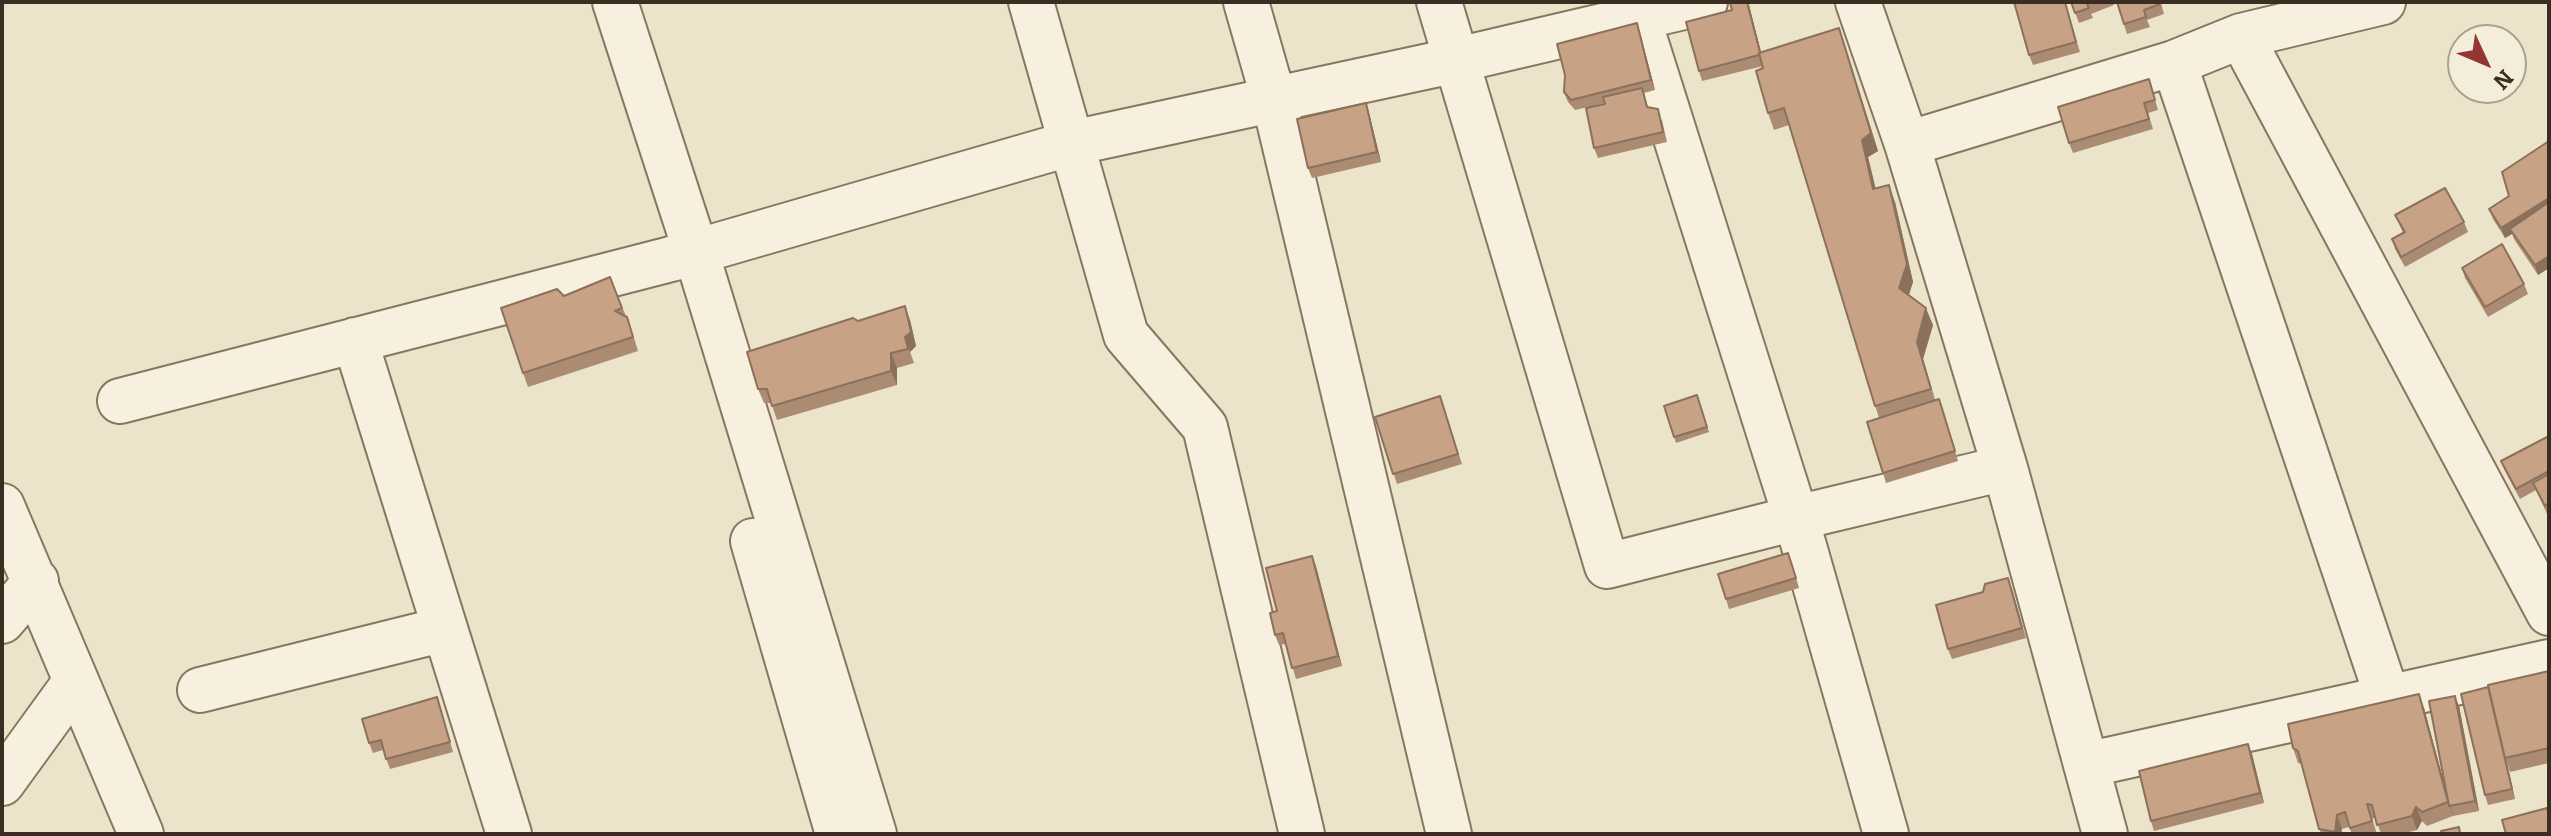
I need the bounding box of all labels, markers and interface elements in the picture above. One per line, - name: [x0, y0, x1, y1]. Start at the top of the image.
- north arrow: [2447, 24, 2527, 104]
- text: N: [2488, 64, 2519, 95]

